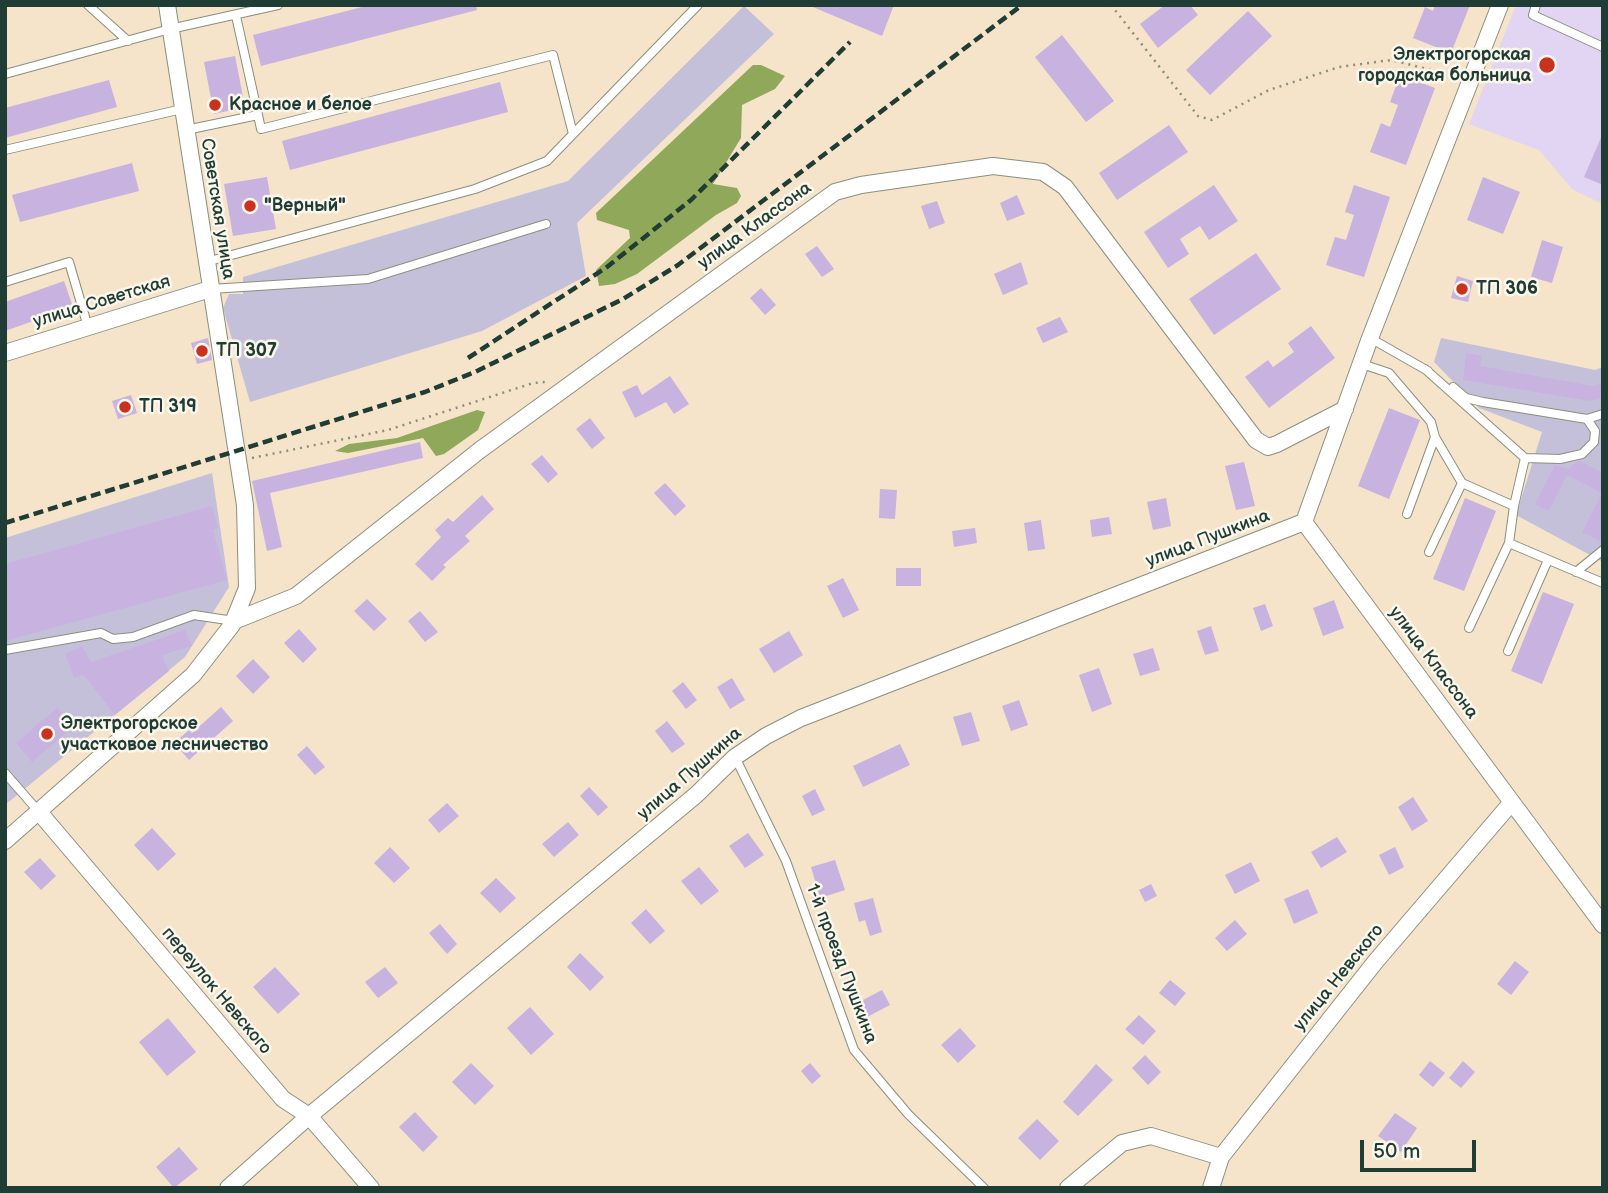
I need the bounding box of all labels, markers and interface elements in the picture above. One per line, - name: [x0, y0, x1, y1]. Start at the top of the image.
- place label: Электрогорская городская больница: [1358, 44, 1531, 86]
- marker: Электрогорская городская больница: [1537, 55, 1557, 75]
- place label: Красное и белое: [229, 94, 372, 116]
- marker: Красное и белое: [207, 97, 223, 113]
- street label: Советская улица: [195, 137, 239, 281]
- street label: улица Классона: [694, 178, 816, 274]
- place label: "Верный": [264, 195, 346, 217]
- marker: "Верный": [242, 198, 258, 214]
- street label: улица Советская: [31, 271, 173, 333]
- place label: ТП 306: [1476, 278, 1538, 300]
- marker: ТП 306: [1454, 281, 1470, 297]
- place label: ТП 307: [216, 340, 277, 362]
- marker: ТП 307: [194, 343, 210, 359]
- place label: ТП 319: [139, 396, 197, 418]
- marker: ТП 319: [117, 399, 133, 415]
- street label: улица Пушкина: [1143, 505, 1273, 573]
- street label: улица Классона: [1384, 603, 1482, 723]
- place label: Электрогорское участковое лесничество: [61, 713, 268, 756]
- street label: улица Пушкина: [634, 723, 746, 825]
- marker: Электрогорское участковое лесничество: [39, 726, 55, 742]
- street label: 1-й проезд Пушкина: [801, 881, 881, 1047]
- street label: улица Невского: [1289, 920, 1389, 1036]
- street label: переулок Невского: [157, 923, 275, 1059]
- scale bar: [1363, 1126, 1478, 1170]
- text: 50 m: [1373, 1139, 1420, 1164]

